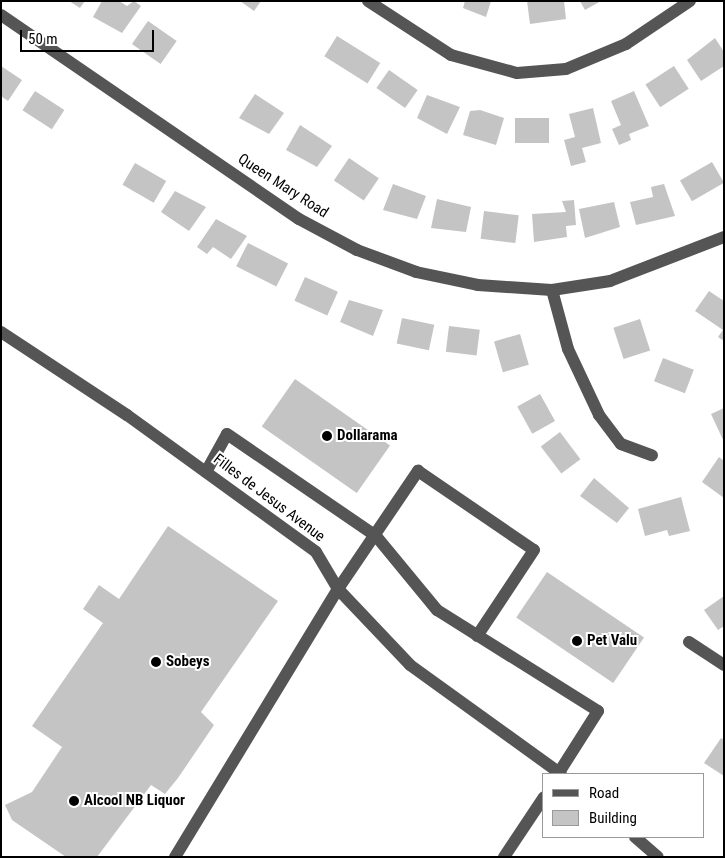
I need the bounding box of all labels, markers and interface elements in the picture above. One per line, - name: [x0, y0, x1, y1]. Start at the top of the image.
- scale bar: [22, 20, 156, 52]
- text: 50 m: [28, 30, 58, 48]
- street label: Queen Mary Road: [234, 150, 332, 222]
- place label: Dollarama: [337, 427, 398, 445]
- marker: Dollarama: [321, 430, 333, 442]
- street label: Filles de Jesus Avenue: [210, 450, 328, 546]
- place label: Pet Valu: [587, 632, 637, 650]
- marker: Pet Valu: [571, 635, 583, 647]
- place label: Sobeys: [166, 653, 210, 671]
- marker: Sobeys: [150, 656, 162, 668]
- legend: [542, 773, 705, 838]
- text: Road: [589, 784, 619, 802]
- place label: Alcool NB Liquor: [84, 792, 185, 810]
- marker: Alcool NB Liquor: [68, 795, 80, 807]
- text: Building: [589, 809, 637, 827]

